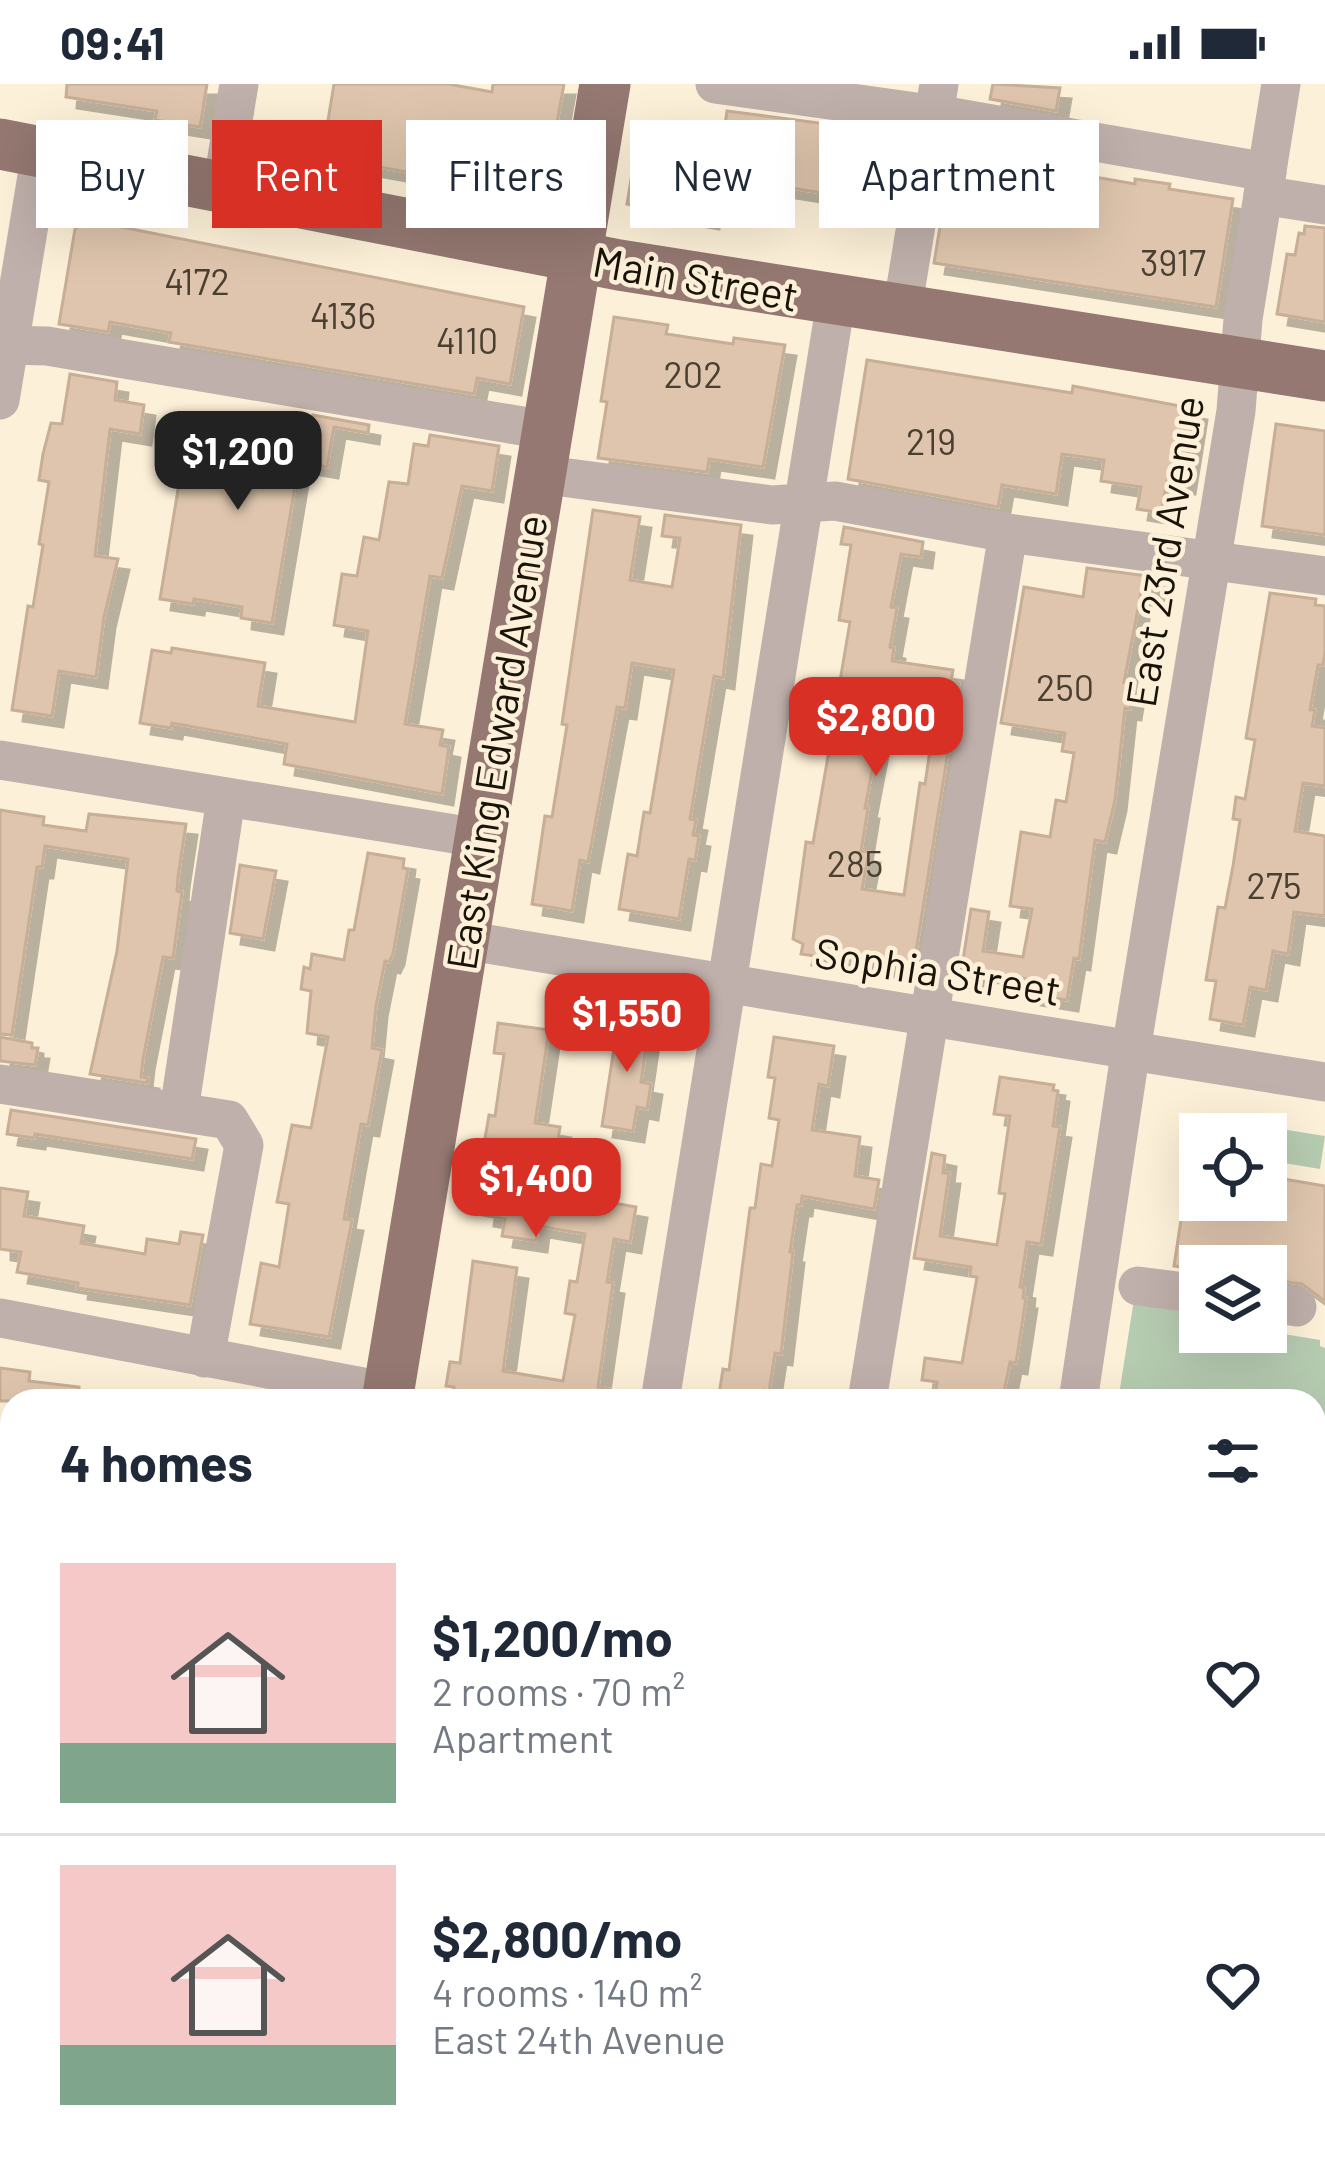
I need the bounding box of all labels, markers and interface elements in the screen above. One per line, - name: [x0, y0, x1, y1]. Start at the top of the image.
- text: 09:41: [60, 15, 165, 69]
- chip: Buy: [36, 120, 188, 228]
- chip: Rent: [212, 120, 382, 228]
- chip: Filters: [406, 120, 606, 228]
- chip: New: [630, 120, 795, 228]
- chip: Apartment: [819, 120, 1099, 228]
- street label: Main Street: [589, 234, 803, 320]
- house number: 3917: [1140, 240, 1206, 283]
- house number: 4172: [164, 259, 230, 302]
- house number: 4136: [310, 293, 376, 336]
- house number: 4110: [436, 318, 498, 361]
- house number: 202: [664, 352, 722, 395]
- street label: East 23rd Avenue: [1114, 392, 1212, 710]
- pin: $1,200: [140, 411, 336, 513]
- house number: 219: [906, 419, 956, 462]
- text: $1,200: [182, 426, 294, 473]
- street label: East King Edward Avenue: [434, 511, 557, 973]
- house number: 250: [1036, 665, 1094, 708]
- pin: $2,800: [778, 677, 974, 779]
- text: $2,800: [816, 692, 936, 739]
- house number: 285: [827, 841, 883, 884]
- house number: 275: [1247, 863, 1301, 906]
- street label: Sophia Street: [811, 926, 1065, 1015]
- pin: $1,550: [529, 973, 725, 1075]
- text: $1,550: [572, 988, 682, 1035]
- map controls: [1179, 1113, 1287, 1353]
- button: locate: [1179, 1113, 1287, 1221]
- pin: $1,400: [438, 1138, 634, 1240]
- text: $1,400: [479, 1153, 593, 1200]
- button: layers: [1179, 1245, 1287, 1353]
- icon: filters: [1200, 1428, 1266, 1494]
- text: 4 homes: [60, 1431, 253, 1492]
- text: $1,200/mo: [432, 1606, 673, 1667]
- icon: home: [156, 1611, 300, 1755]
- icon: heart: [1200, 1650, 1266, 1716]
- text: 2 rooms · 70 m²: [432, 1667, 685, 1714]
- text: Apartment: [432, 1714, 614, 1761]
- text: $2,800/mo: [432, 1907, 682, 1968]
- icon: home: [156, 1913, 300, 2057]
- icon: heart: [1200, 1952, 1266, 2018]
- text: 4 rooms · 140 m²: [432, 1968, 703, 2015]
- text: East 24th Avenue: [432, 2015, 726, 2062]

